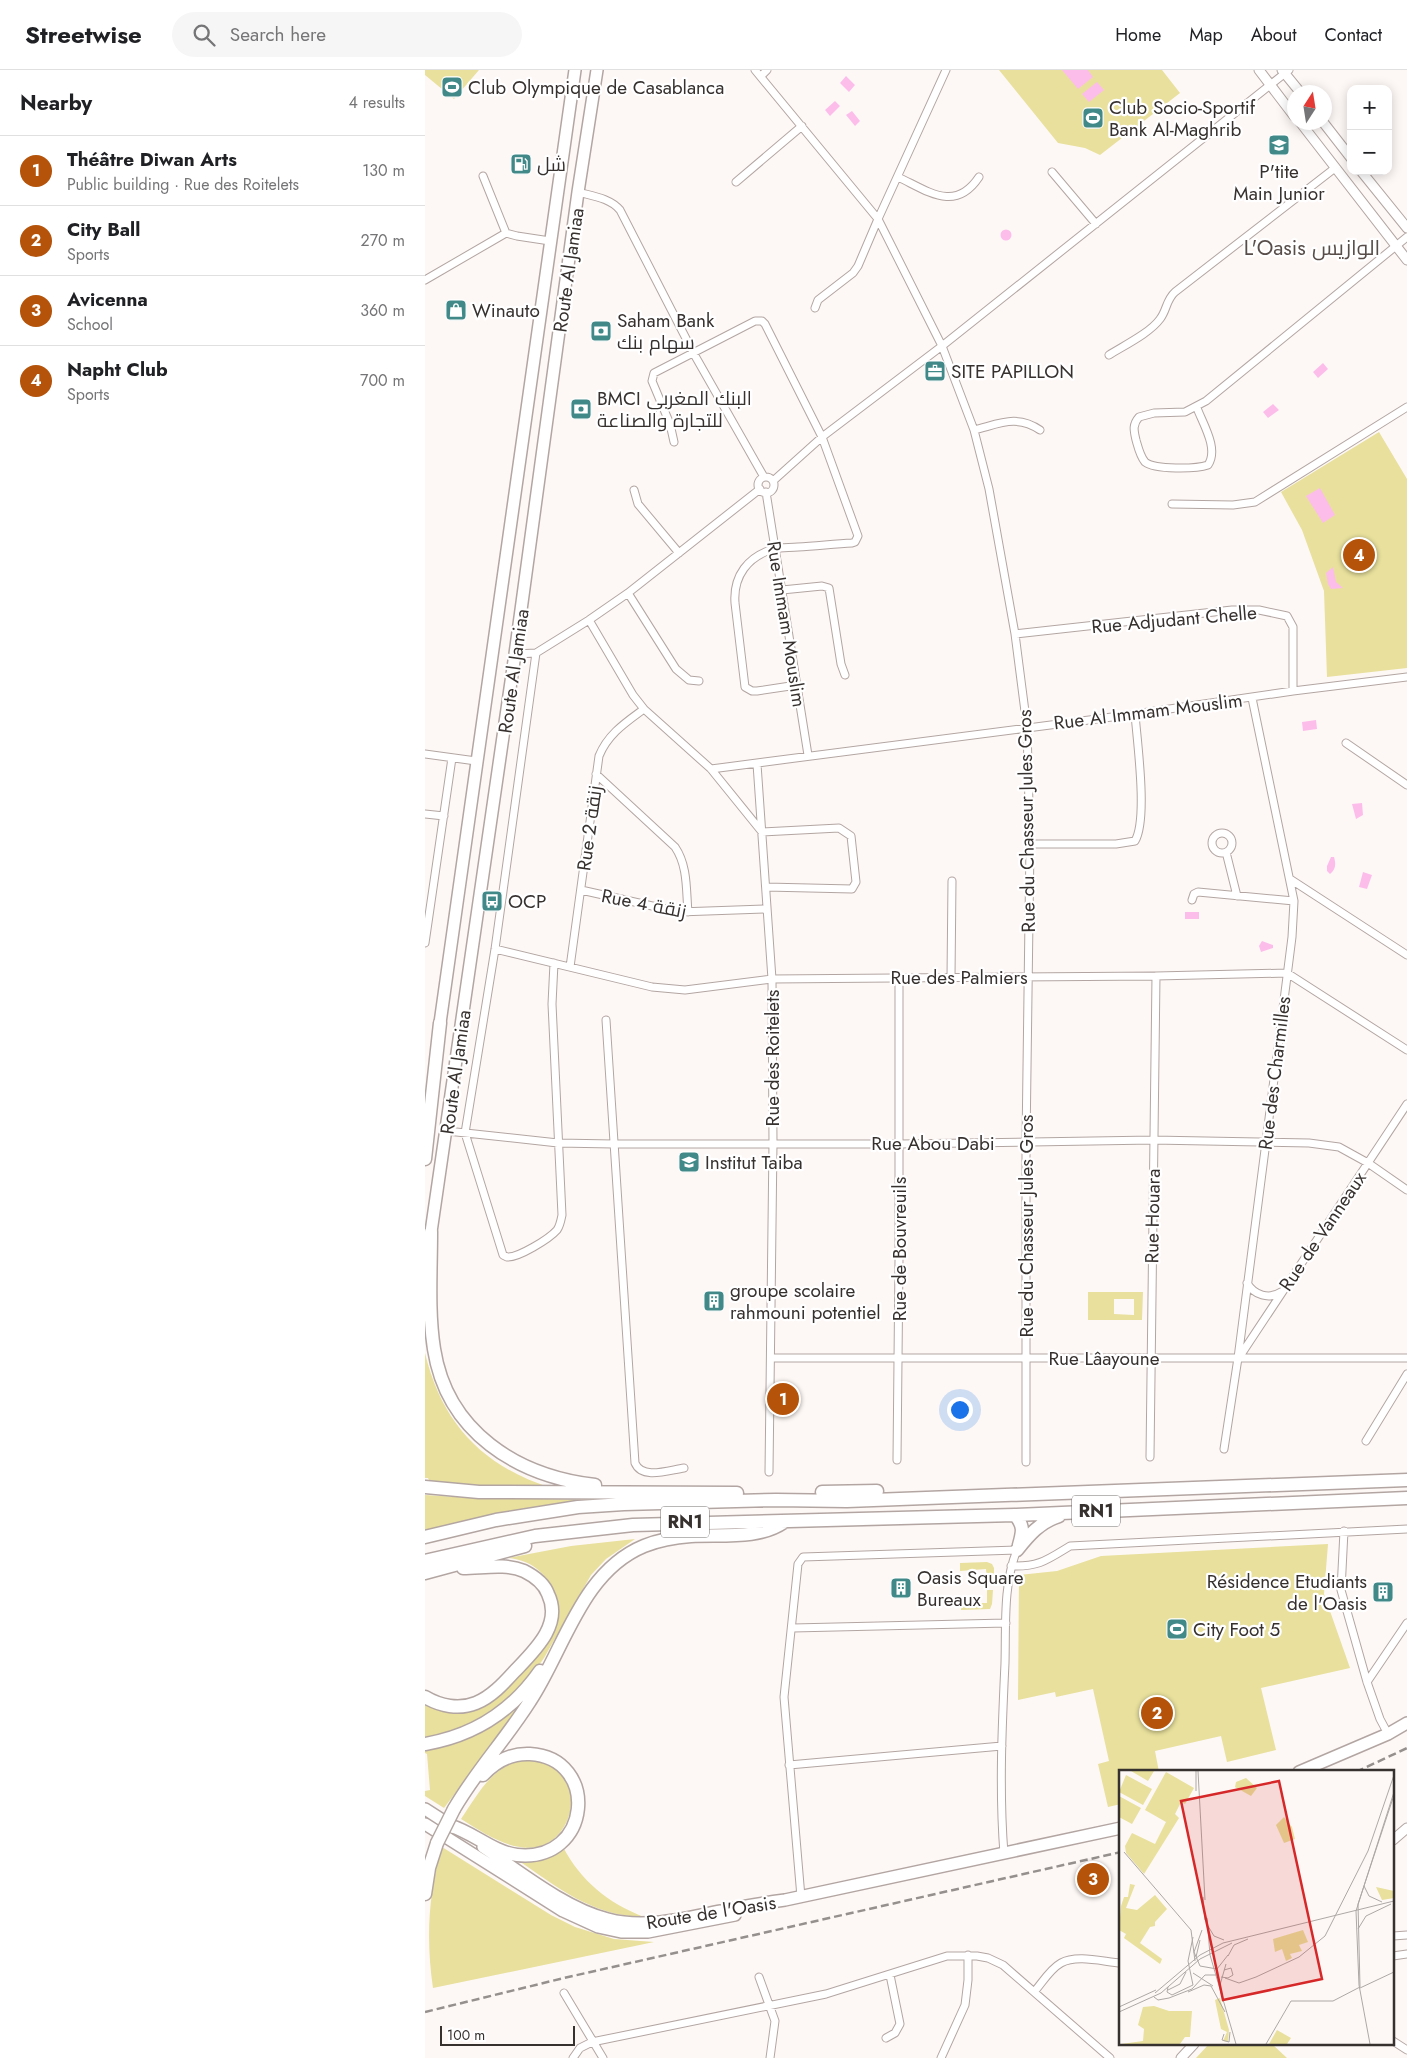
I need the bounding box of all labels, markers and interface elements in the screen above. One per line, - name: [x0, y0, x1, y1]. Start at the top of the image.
- search box: [172, 12, 522, 57]
- text: Streetwise: [25, 17, 142, 52]
- icon: search: [190, 21, 218, 49]
- text: Search here: [230, 21, 326, 48]
- text: Home: [1115, 22, 1161, 48]
- text: Map: [1189, 22, 1223, 48]
- text: About: [1251, 22, 1296, 48]
- text: Contact: [1324, 22, 1382, 48]
- place label: Club Olympique de Casablanca: [468, 74, 724, 101]
- sports icon: Club Olympique de Casablanca: [440, 75, 464, 99]
- north arrow: [1287, 85, 1332, 130]
- map controls: [1347, 85, 1392, 175]
- button: +: [1347, 85, 1392, 130]
- text: Nearby: [20, 88, 92, 118]
- text: 4 results: [349, 91, 405, 114]
- place label: Club Socio-Sportif Bank Al-Maghrib: [1109, 94, 1256, 143]
- sports icon: Club Socio-Sportif Bank Al-Maghrib: [1081, 106, 1105, 130]
- button: −: [1347, 130, 1392, 175]
- school or university icon: P'tite Main Junior: [1267, 133, 1291, 157]
- text: Théâtre Diwan Arts: [67, 146, 237, 173]
- place label: شل: [537, 151, 566, 178]
- fuel station icon: شل: [509, 152, 533, 176]
- place label: P'tite Main Junior: [1233, 158, 1325, 207]
- text: 1: [32, 159, 40, 182]
- text: 130 m: [362, 159, 405, 182]
- text: Public building · Rue des Roitelets: [67, 173, 299, 196]
- street label: Route Al Jamiaa: [546, 206, 591, 334]
- text: City Ball: [67, 216, 140, 243]
- text: 2: [31, 229, 41, 252]
- text: 270 m: [361, 229, 405, 252]
- district label: L'Oasis الوازيس: [1244, 233, 1380, 263]
- text: Sports: [67, 243, 109, 266]
- text: Avicenna: [67, 286, 148, 313]
- place label: Winauto: [472, 297, 540, 324]
- shop icon: Winauto: [444, 298, 468, 322]
- text: 3: [31, 299, 41, 322]
- text: 360 m: [360, 299, 405, 322]
- place label: Saham Bank سهام بنك: [617, 307, 715, 356]
- text: School: [67, 313, 113, 336]
- bank icon: Saham Bank سهام بنك: [589, 319, 613, 343]
- text: Napht Club: [67, 356, 168, 383]
- place label: SITE PAPILLON: [951, 358, 1074, 385]
- office icon: SITE PAPILLON: [923, 359, 947, 383]
- text: 4: [30, 369, 42, 392]
- text: 700 m: [360, 369, 405, 392]
- text: Sports: [67, 383, 109, 406]
- place label: BMCI البنك المغربي للتجارة والصناعة: [597, 385, 752, 434]
- bank icon: BMCI البنك المغربي للتجارة والصناعة: [569, 397, 593, 421]
- pin: 4: [1343, 536, 1375, 574]
- street label: Rue Immam Mouslim: [760, 539, 813, 709]
- street label: Rue Adjudant Chelle: [1090, 599, 1258, 640]
- street label: Route Al Jamiaa: [491, 607, 536, 735]
- street label: Rue Al Immam Mouslim: [1052, 687, 1244, 736]
- street label: Rue du Chasseur Jules Gros: [1011, 709, 1042, 933]
- street label: Rue 2 زنقة: [570, 784, 609, 872]
- street label: Rue 4 زنقة: [599, 882, 689, 925]
- place label: OCP: [508, 888, 546, 915]
- bus stop icon: OCP: [480, 889, 504, 913]
- street label: Rue des Palmiers: [890, 964, 1028, 991]
- street label: Rue des Roitelets: [759, 989, 786, 1126]
- street label: Rue des Charmilles: [1252, 994, 1297, 1151]
- street label: Route Al Jamiaa: [433, 1008, 478, 1136]
- street label: Rue du Chasseur Jules Gros: [1013, 1114, 1040, 1338]
- street label: Rue Abou Dabi: [871, 1130, 995, 1157]
- place label: Institut Taiba: [705, 1149, 803, 1176]
- school or university icon: Institut Taiba: [677, 1150, 701, 1174]
- street label: Rue de Vanneaux: [1272, 1166, 1372, 1296]
- street label: Rue Houara: [1138, 1168, 1167, 1264]
- street label: Rue de Bouvreuils: [886, 1176, 913, 1321]
- place label: groupe scolaire rahmouni potentiel: [730, 1277, 881, 1326]
- building icon: groupe scolaire rahmouni potentiel: [702, 1289, 726, 1313]
- street label: Rue Lâayoune: [1048, 1345, 1160, 1372]
- pin: 1: [767, 1380, 799, 1418]
- your location: [947, 1397, 973, 1423]
- road number: RN1: [1072, 1495, 1120, 1526]
- road number: RN1: [661, 1506, 709, 1538]
- place label: Oasis Square Bureaux: [917, 1564, 1024, 1613]
- place label: Résidence Etudiants de l'Oasis: [1207, 1568, 1367, 1617]
- building icon: Oasis Square Bureaux: [889, 1576, 913, 1600]
- building icon: Résidence Etudiants de l'Oasis: [1371, 1580, 1395, 1604]
- place label: City Foot 5: [1193, 1616, 1280, 1643]
- sports icon: City Foot 5: [1165, 1617, 1189, 1641]
- pin: 2: [1141, 1694, 1173, 1732]
- inset map: [1119, 1770, 1394, 2046]
- pin: 3: [1077, 1860, 1109, 1898]
- street label: Route de l'Oasis: [644, 1889, 778, 1936]
- scale bar: [440, 2023, 575, 2046]
- text: 100 m: [447, 2025, 485, 2045]

